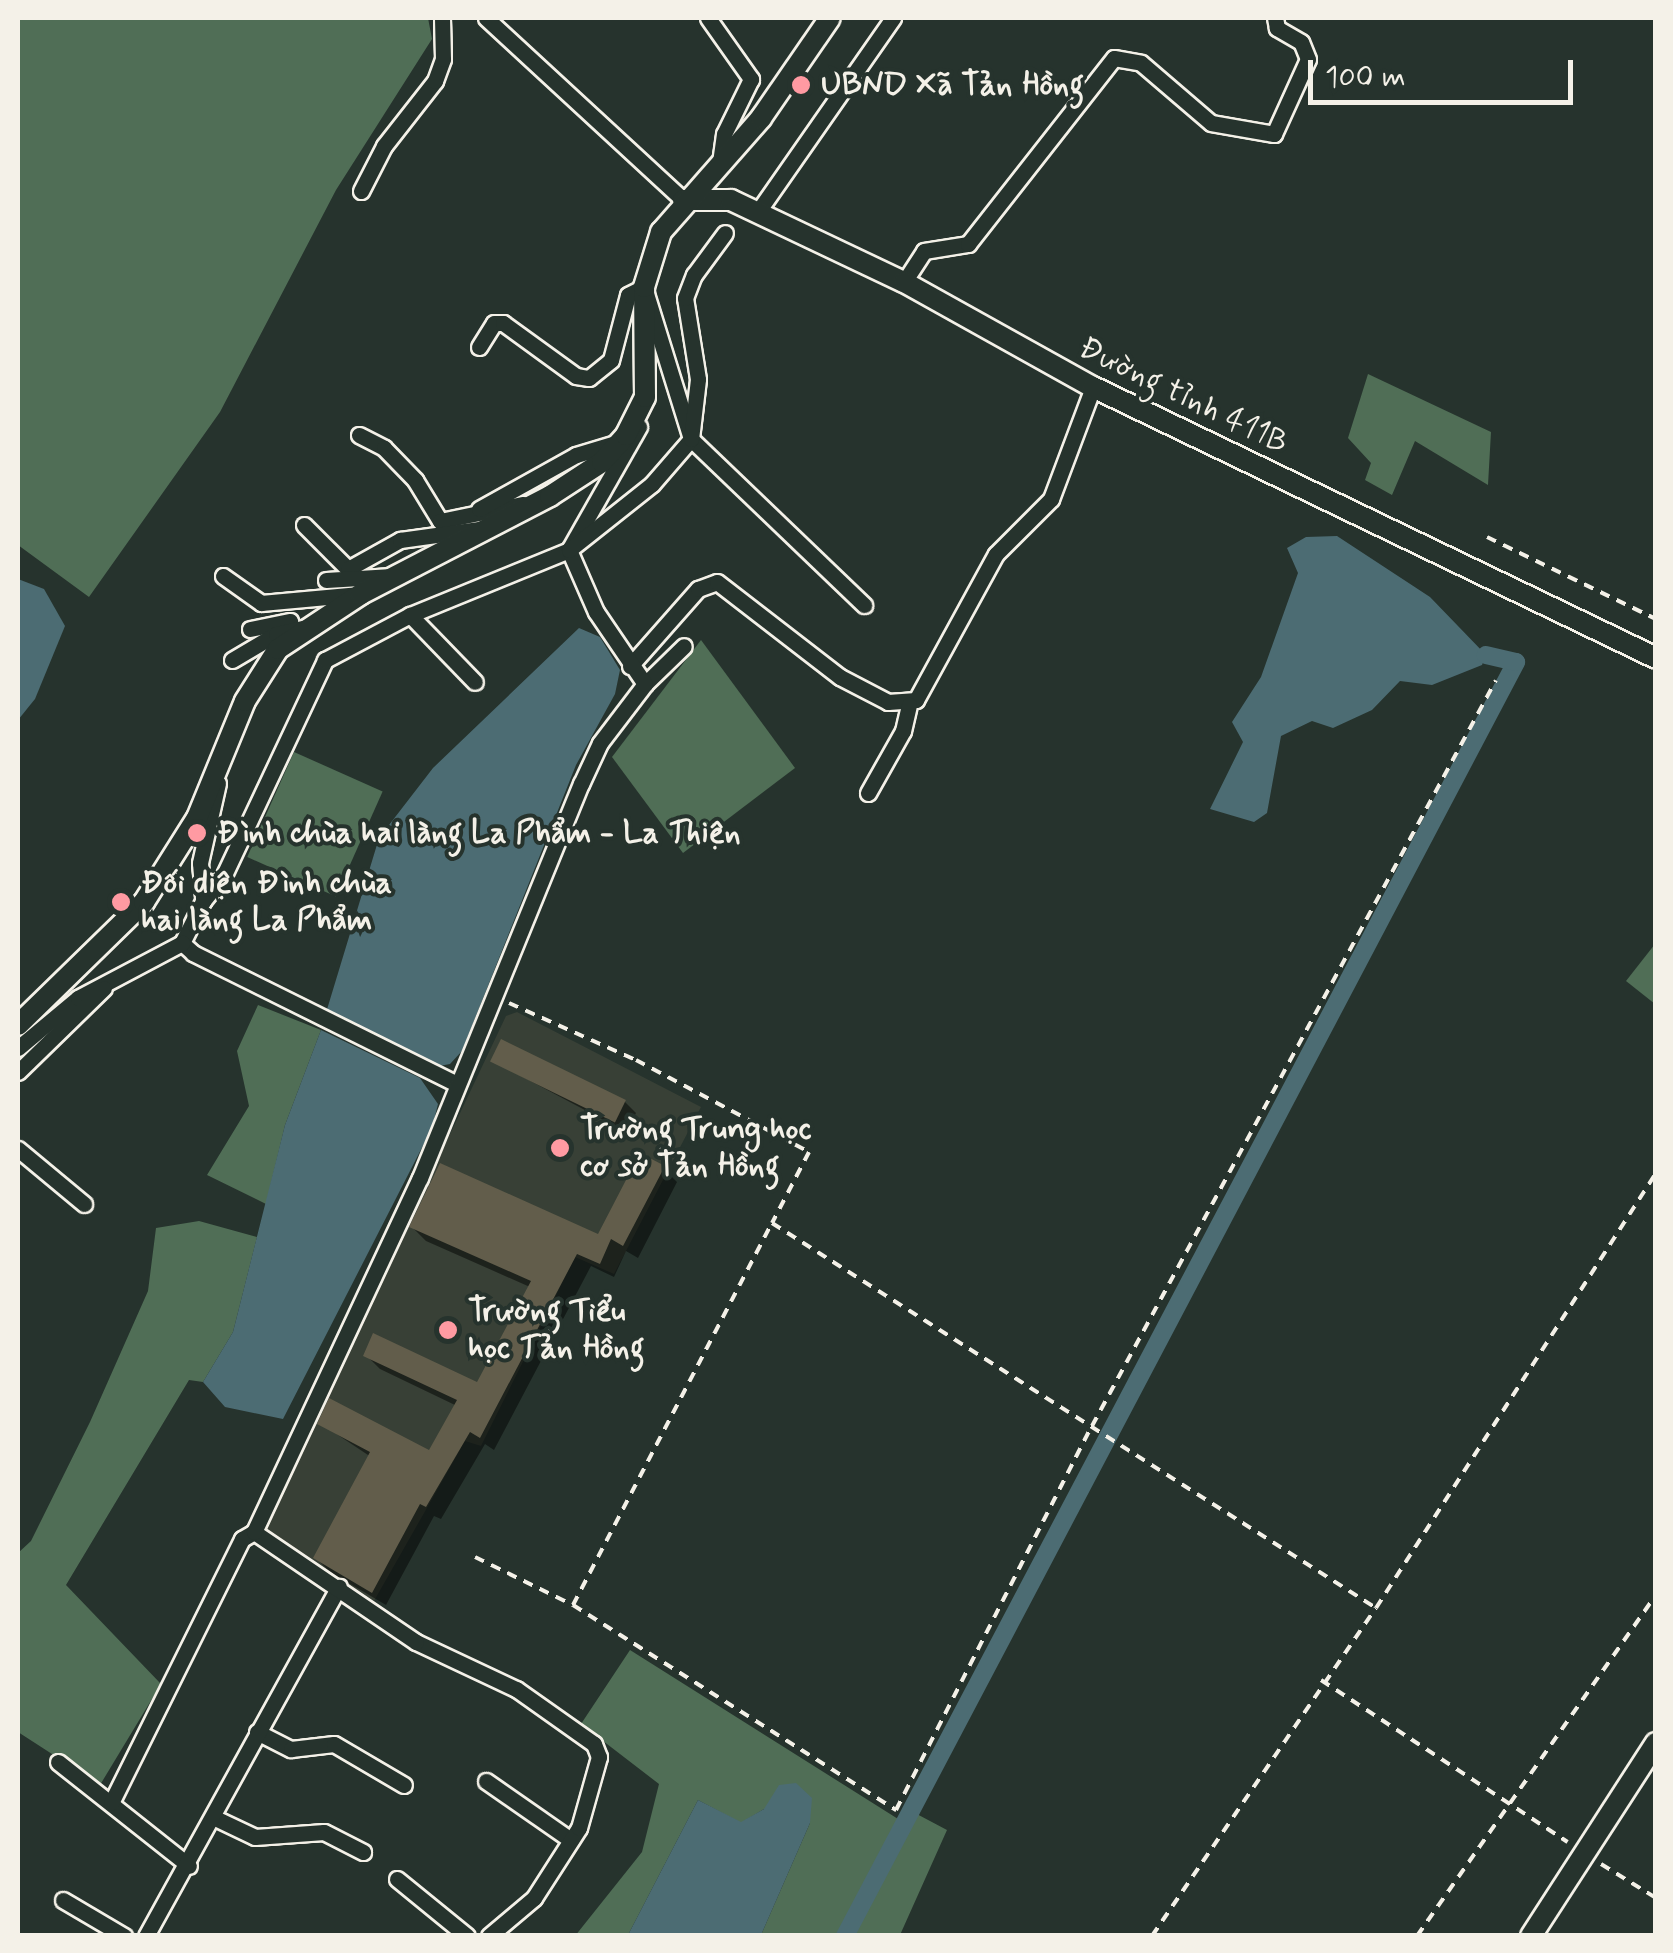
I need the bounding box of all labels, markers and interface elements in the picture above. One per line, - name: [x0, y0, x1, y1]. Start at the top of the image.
- scale bar: [1313, 40, 1578, 102]
- text: 100 m: [1325, 58, 1406, 97]
- place label: UBND Xã Tản Hồng: [821, 66, 1087, 104]
- marker: UBND Xã Tản Hồng: [790, 74, 812, 96]
- street label: Đường tỉnh 411B: [1071, 328, 1295, 464]
- place label: Đình chùa hai làng La Phẩm - La Thiện: [217, 814, 741, 852]
- marker: Đình chùa hai làng La Phẩm - La Thiện: [186, 822, 208, 844]
- place label: Đối diện Đình chùa hai làng La Phẩm: [141, 865, 391, 940]
- marker: Đối diện Đình chùa hai làng La Phẩm: [110, 891, 132, 913]
- place label: Trường Trung học cơ sở Tản Hồng: [580, 1111, 814, 1186]
- marker: Trường Trung học cơ sở Tản Hồng: [549, 1137, 571, 1159]
- place label: Trường Tiểu học Tản Hồng: [468, 1293, 644, 1368]
- marker: Trường Tiểu học Tản Hồng: [437, 1319, 459, 1341]

